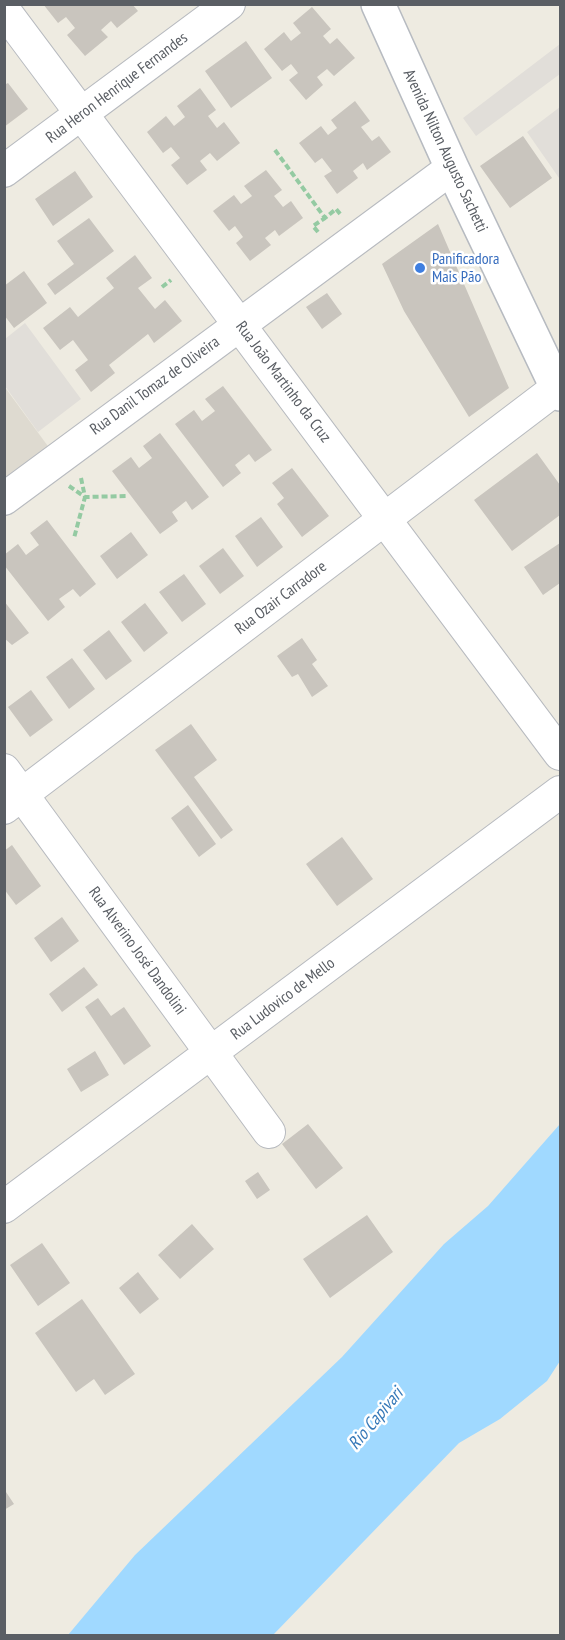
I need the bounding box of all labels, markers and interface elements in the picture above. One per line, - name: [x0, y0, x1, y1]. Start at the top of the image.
- street label: Rua Heron Henrique Fernandes: [42, 29, 192, 147]
- street label: Avenida Nilton Augusto Sachetti: [399, 66, 491, 236]
- place label: Panificadora Mais Pão: [432, 249, 499, 287]
- marker: Panificadora Mais Pão: [413, 261, 427, 275]
- street label: Rua João Martinho da Cruz: [231, 318, 335, 446]
- street label: Rua Danil Tomaz de Oliveira: [87, 333, 223, 439]
- street label: Rua Ozair Carradore: [231, 557, 331, 639]
- street label: Rua Alverino José Dandolini: [84, 883, 190, 1019]
- street label: Rua Ludovico de Mello: [227, 954, 339, 1044]
- water label: Rio Capivari: [344, 1384, 408, 1454]

